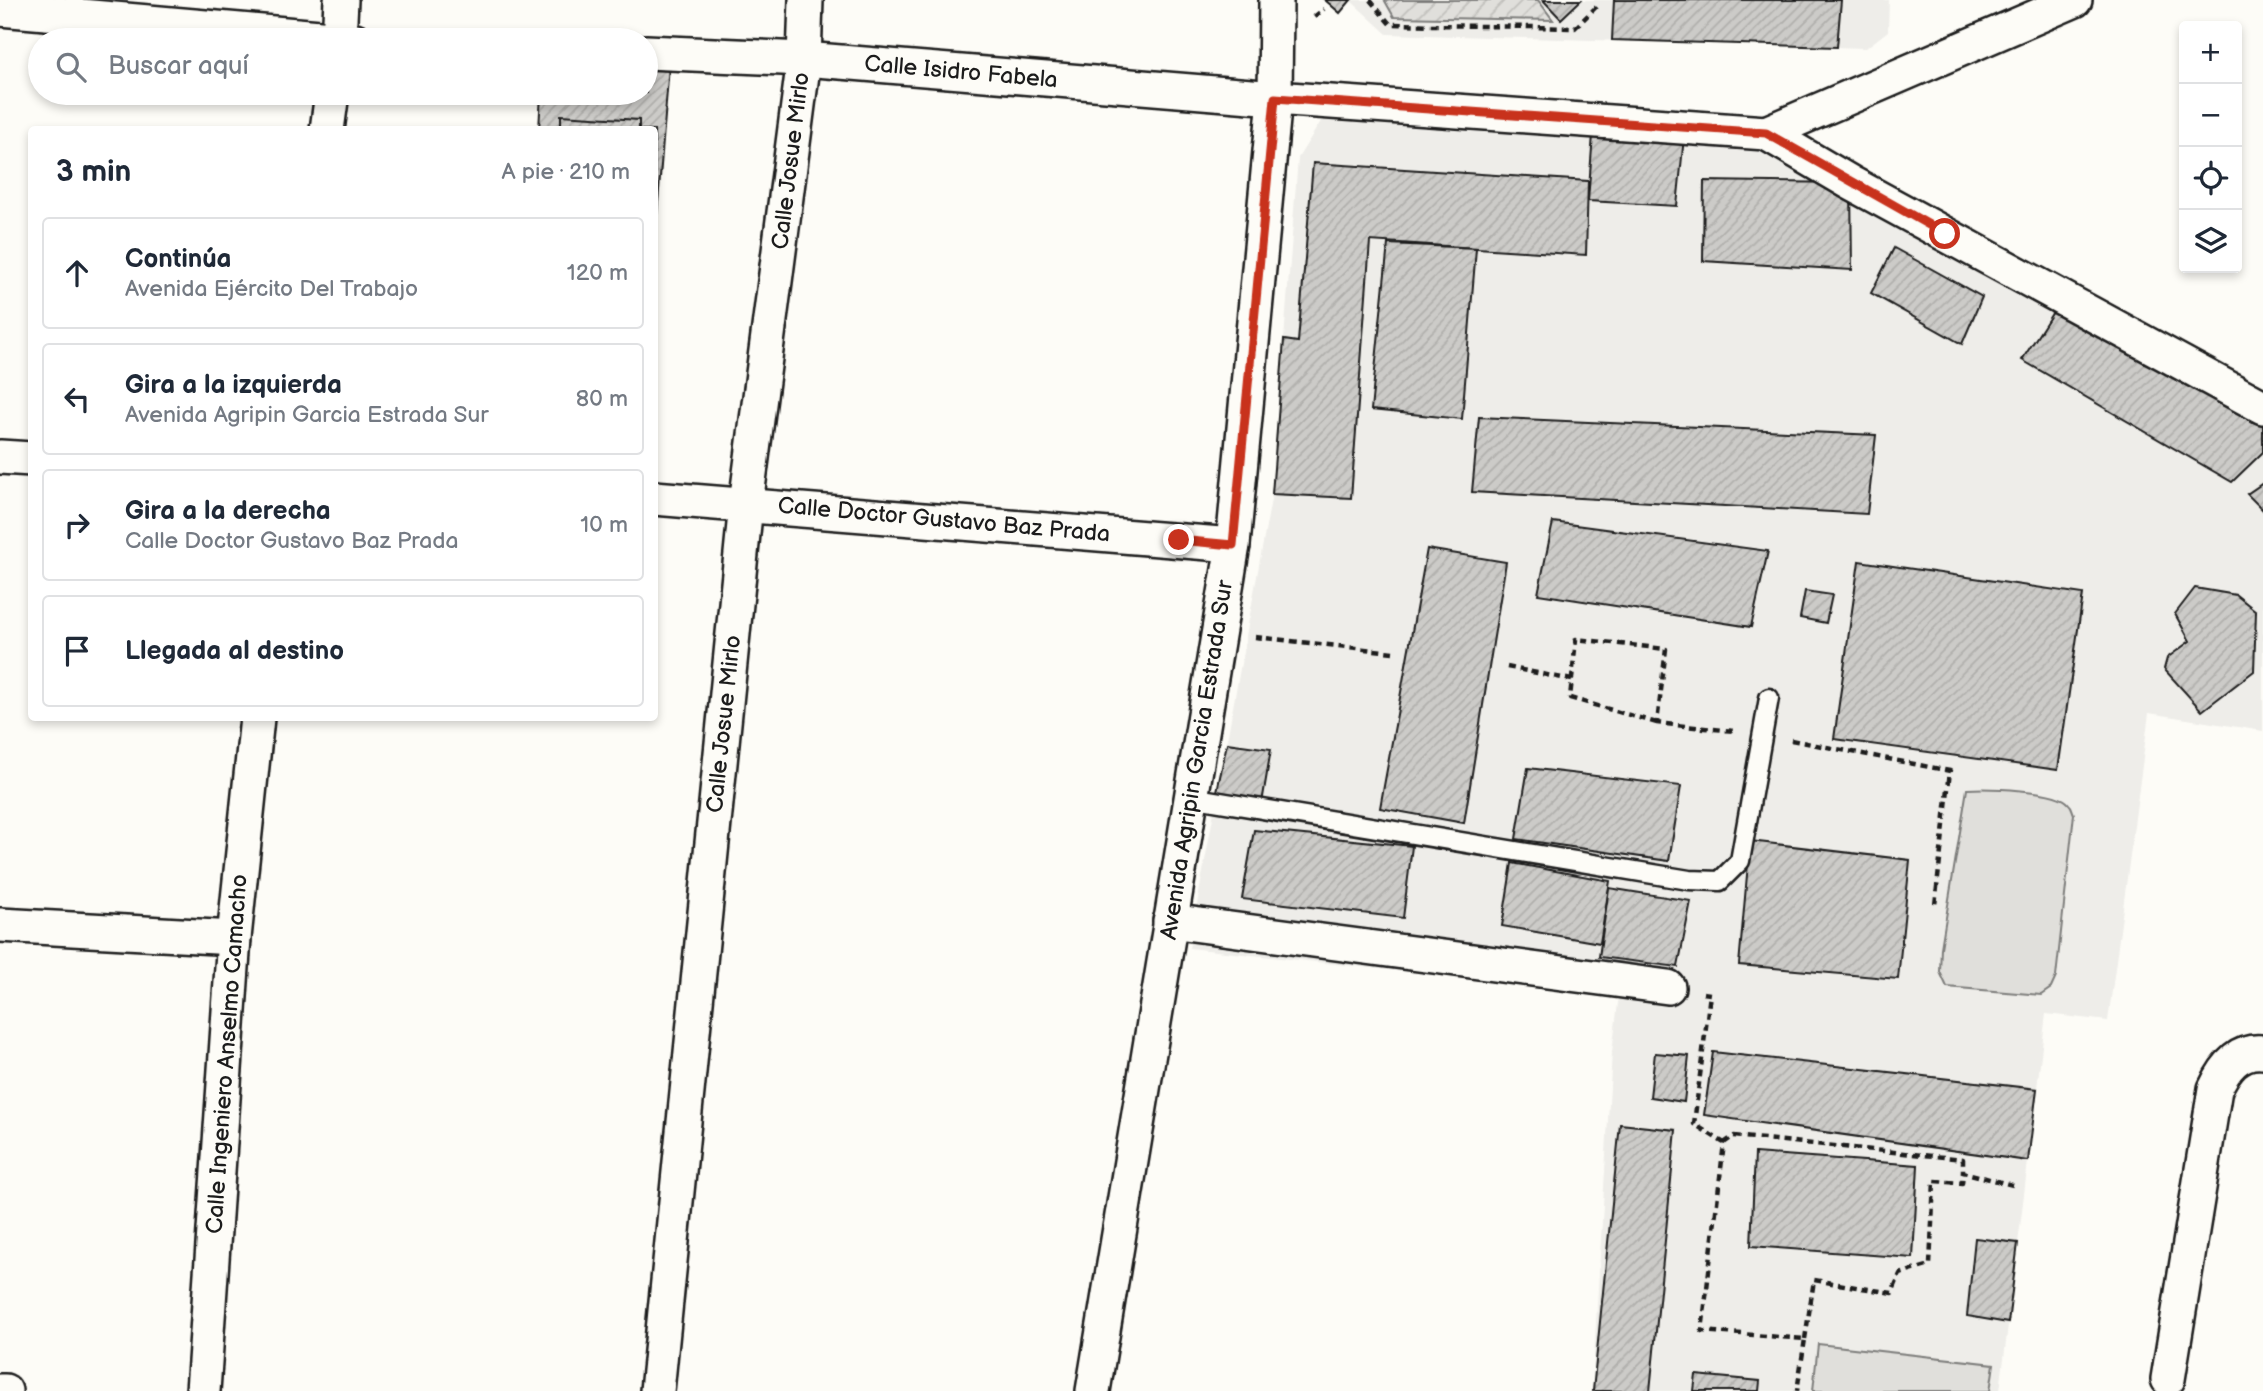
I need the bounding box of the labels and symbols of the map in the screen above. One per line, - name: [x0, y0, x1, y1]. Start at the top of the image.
- street label: Calle Isidro Fabela: [863, 50, 1059, 94]
- street label: Calle Josue Mirlo: [766, 71, 816, 251]
- route start: [1929, 218, 1960, 249]
- street label: Calle Doctor Gustavo Baz Prada: [777, 492, 1111, 548]
- route end: [1163, 524, 1194, 555]
- street label: Avenida Agripin Garcia Estrada Sur: [1155, 578, 1239, 942]
- street label: Calle Josue Mirlo: [701, 634, 747, 814]
- street label: Calle Ingeniero Anselmo Camacho: [200, 873, 254, 1235]

